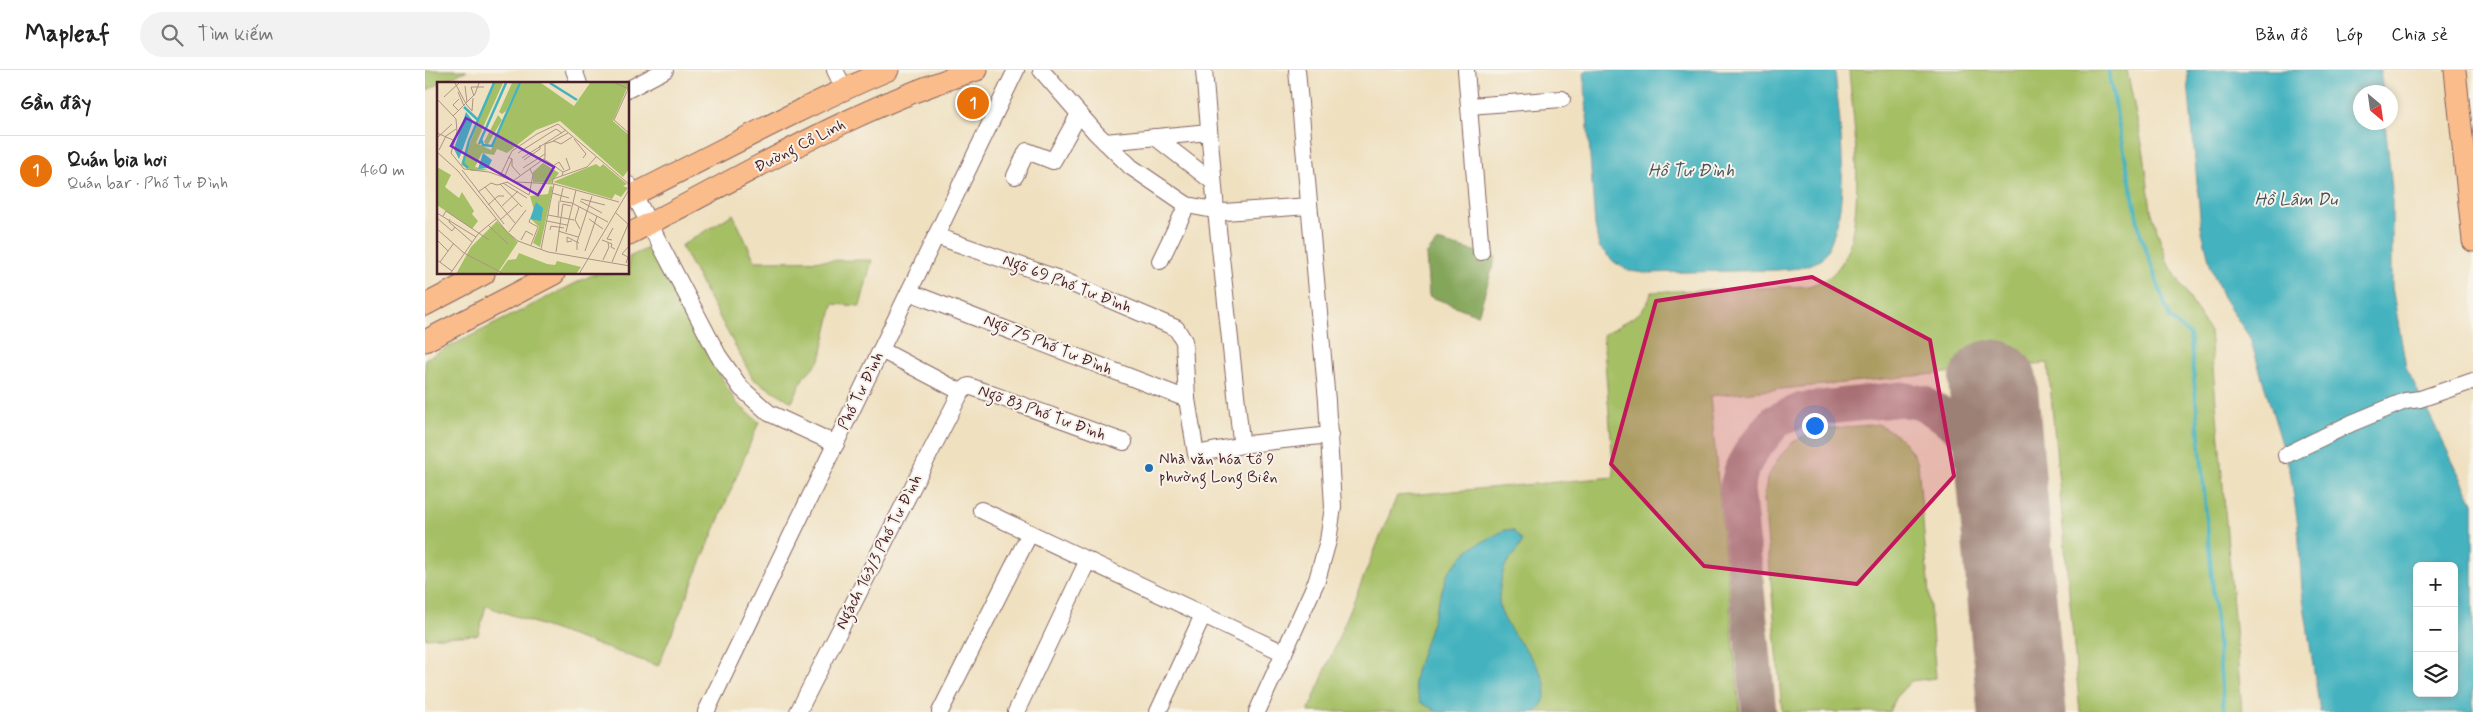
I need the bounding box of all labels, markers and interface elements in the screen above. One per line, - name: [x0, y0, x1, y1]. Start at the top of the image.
- search box: [140, 12, 490, 57]
- text: Mapleaf: [25, 19, 110, 50]
- icon: search: [158, 21, 186, 49]
- text: Tìm kiếm: [198, 22, 274, 47]
- text: Bản đồ: [2255, 23, 2308, 47]
- text: Lớp: [2336, 23, 2363, 47]
- text: Chia sẻ: [2391, 23, 2448, 47]
- inset map: [437, 82, 630, 275]
- pin: 1: [957, 84, 989, 122]
- north arrow: [2353, 85, 2398, 130]
- text: Gần đây: [20, 89, 91, 117]
- street label: Đường Cổ Linh: [751, 114, 850, 179]
- text: Quán bia hơi: [67, 148, 167, 173]
- water label: Hồ Tư Đình: [1648, 159, 1734, 183]
- text: 1: [32, 160, 40, 181]
- text: 460 m: [360, 160, 405, 181]
- text: Quán bar · Phố Tư Đình: [67, 173, 228, 194]
- water label: Hồ Lâm Du: [2255, 188, 2338, 212]
- street label: Ngõ 69 Phố Tư Đình: [999, 250, 1134, 319]
- street label: Ngõ 75 Phố Tư Đình: [980, 310, 1115, 381]
- street label: Phố Tư Đình: [833, 349, 889, 433]
- street label: Ngõ 83 Phố Tư Đình: [975, 380, 1109, 447]
- your location: [1802, 413, 1828, 439]
- place label: Nhà văn hóa tổ 9 phường Long Biên: [1159, 449, 1278, 489]
- marker: Nhà văn hóa tổ 9 phường Long Biên: [1143, 462, 1155, 474]
- street label: Ngách 163/3 Phố Tư Đình: [831, 471, 928, 633]
- map controls: [2413, 562, 2458, 697]
- button: +: [2413, 562, 2458, 607]
- button: −: [2413, 607, 2458, 652]
- button: layers: [2413, 652, 2458, 697]

